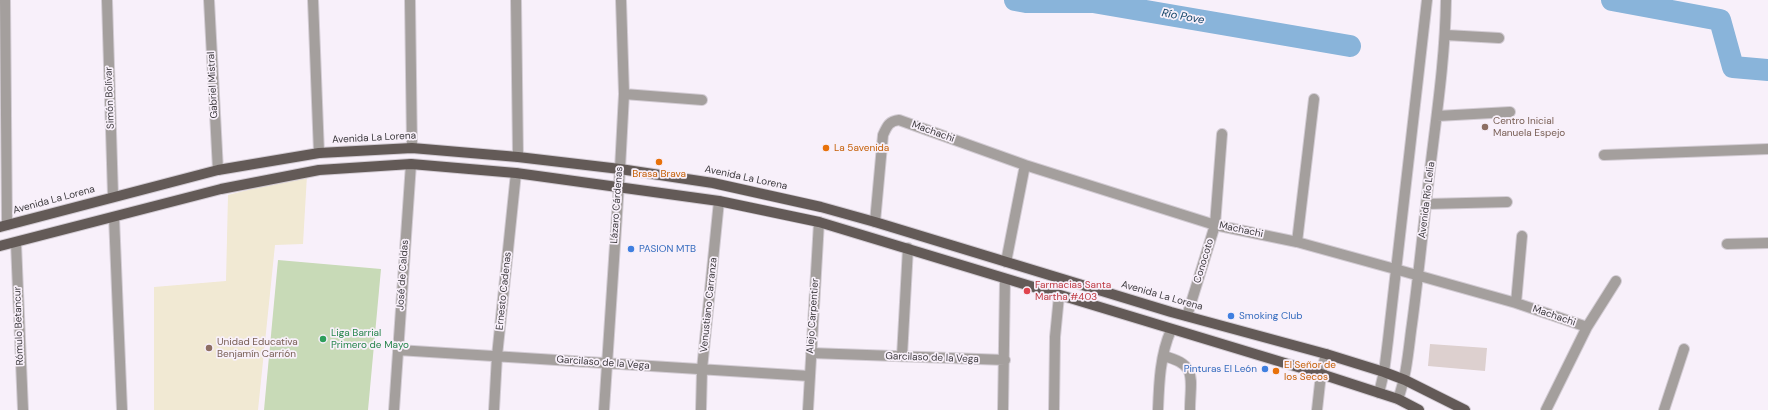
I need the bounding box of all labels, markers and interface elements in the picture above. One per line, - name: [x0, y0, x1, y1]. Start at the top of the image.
- water label: Río Pove: [1161, 7, 1205, 27]
- street label: Gabriel Mistral: [205, 51, 221, 119]
- street label: Simón Bolívar: [103, 67, 117, 129]
- place label: Centro Inicial Manuela Espejo: [1493, 115, 1565, 138]
- street label: Machachi: [910, 119, 956, 145]
- marker: Centro Inicial Manuela Espejo: [1480, 122, 1490, 132]
- street label: Avenida La Lorena: [332, 130, 416, 146]
- place label: La 5avenida: [834, 142, 889, 154]
- marker: La 5avenida: [821, 143, 831, 153]
- marker: Brasa Brava: [654, 157, 664, 167]
- street label: Avenida Río Lelia: [1416, 161, 1438, 239]
- street label: Avenida La Lorena: [704, 163, 788, 193]
- street label: Lázaro Cárdenas: [608, 166, 626, 244]
- place label: Brasa Brava: [632, 168, 686, 180]
- street label: Avenida La Lorena: [12, 183, 96, 217]
- street label: Machachi: [1218, 219, 1264, 241]
- street label: Conocoto: [1192, 237, 1216, 285]
- street label: José de Caldas: [395, 239, 411, 311]
- place label: PASION MTB: [639, 243, 696, 255]
- marker: PASION MTB: [626, 244, 636, 254]
- street label: Ernesto Cadenas: [494, 251, 514, 331]
- street label: Venustiano Carranza: [698, 257, 720, 353]
- street label: Alejo Carpentier: [804, 278, 822, 354]
- place label: Farmacias Santa Martha #403: [1035, 279, 1111, 302]
- street label: Avenida La Lorena: [1120, 279, 1204, 313]
- street label: Rómulo Betancur: [12, 286, 26, 366]
- marker: Farmacias Santa Martha #403: [1022, 286, 1032, 296]
- street label: Machachi: [1531, 303, 1577, 329]
- place label: Smoking Club: [1239, 310, 1302, 322]
- marker: Smoking Club: [1226, 311, 1236, 321]
- place label: Liga Barrial Primero de Mayo: [331, 327, 409, 350]
- marker: Liga Barrial Primero de Mayo: [318, 334, 328, 344]
- place label: Unidad Educativa Benjamín Carrión: [217, 336, 298, 360]
- marker: Unidad Educativa Benjamín Carrión: [204, 343, 214, 353]
- street label: Garcilaso de la Vega: [885, 350, 979, 366]
- street label: Garcilaso de la Vega: [556, 354, 650, 372]
- place label: El Señor de los Secos: [1284, 359, 1336, 382]
- place label: Pinturas El León: [1184, 363, 1257, 375]
- marker: Pinturas El León: [1260, 364, 1270, 374]
- marker: El Señor de los Secos: [1271, 366, 1281, 376]

